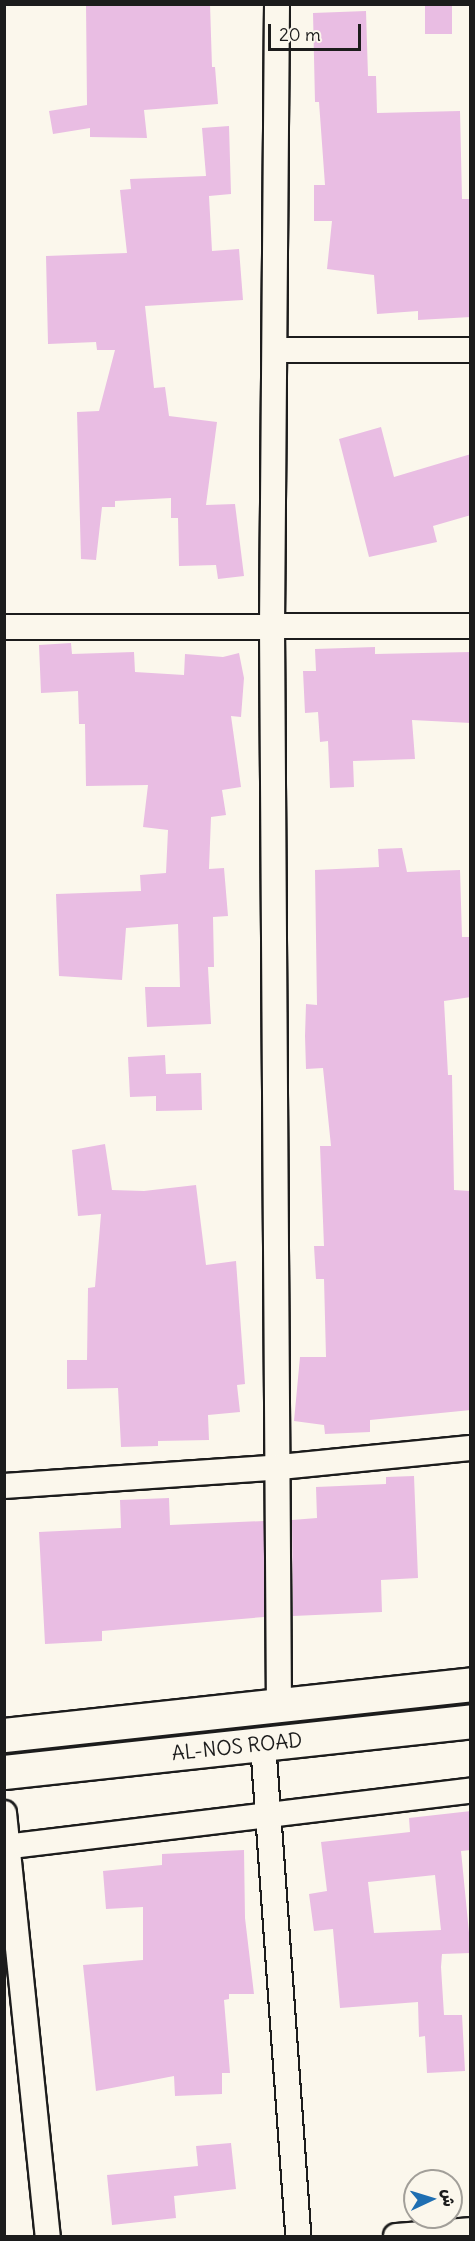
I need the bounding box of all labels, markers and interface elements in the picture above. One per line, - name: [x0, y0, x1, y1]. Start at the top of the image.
- scale bar: [271, 12, 364, 50]
- text: 20 m: [279, 23, 321, 46]
- street label: AL-NOS ROAD: [171, 1727, 303, 1765]
- north arrow: [403, 2169, 463, 2229]
- text: ش: [438, 2188, 460, 2207]

